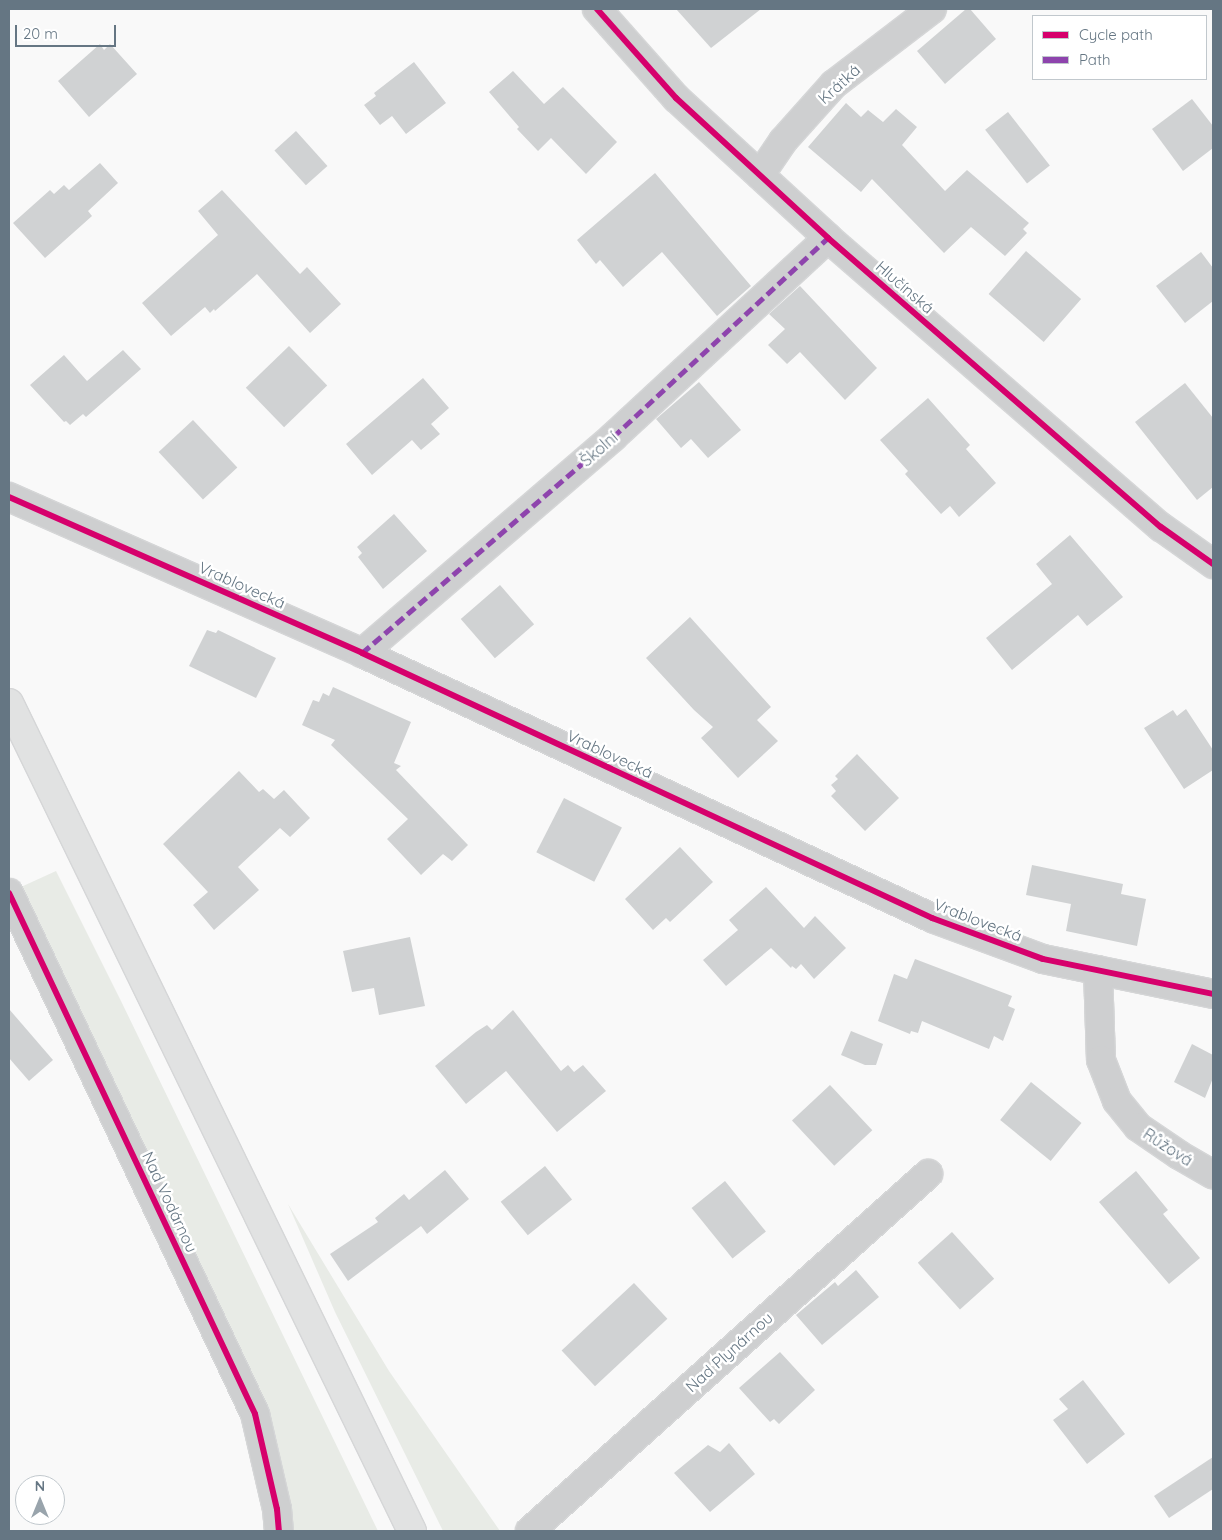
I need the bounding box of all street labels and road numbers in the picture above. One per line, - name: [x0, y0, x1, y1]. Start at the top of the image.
- street label: Krátká: [814, 60, 864, 108]
- street label: Hlučínská: [872, 257, 938, 317]
- street label: Školní: [576, 428, 622, 470]
- street label: Vrablovecká: [196, 557, 288, 613]
- street label: Vrablovecká: [564, 726, 656, 782]
- street label: Vrablovecká: [931, 894, 1025, 946]
- street label: Růžová: [1140, 1124, 1196, 1170]
- street label: Nad Vodárnou: [138, 1149, 202, 1255]
- street label: Nad Plynárnou: [681, 1308, 777, 1396]

